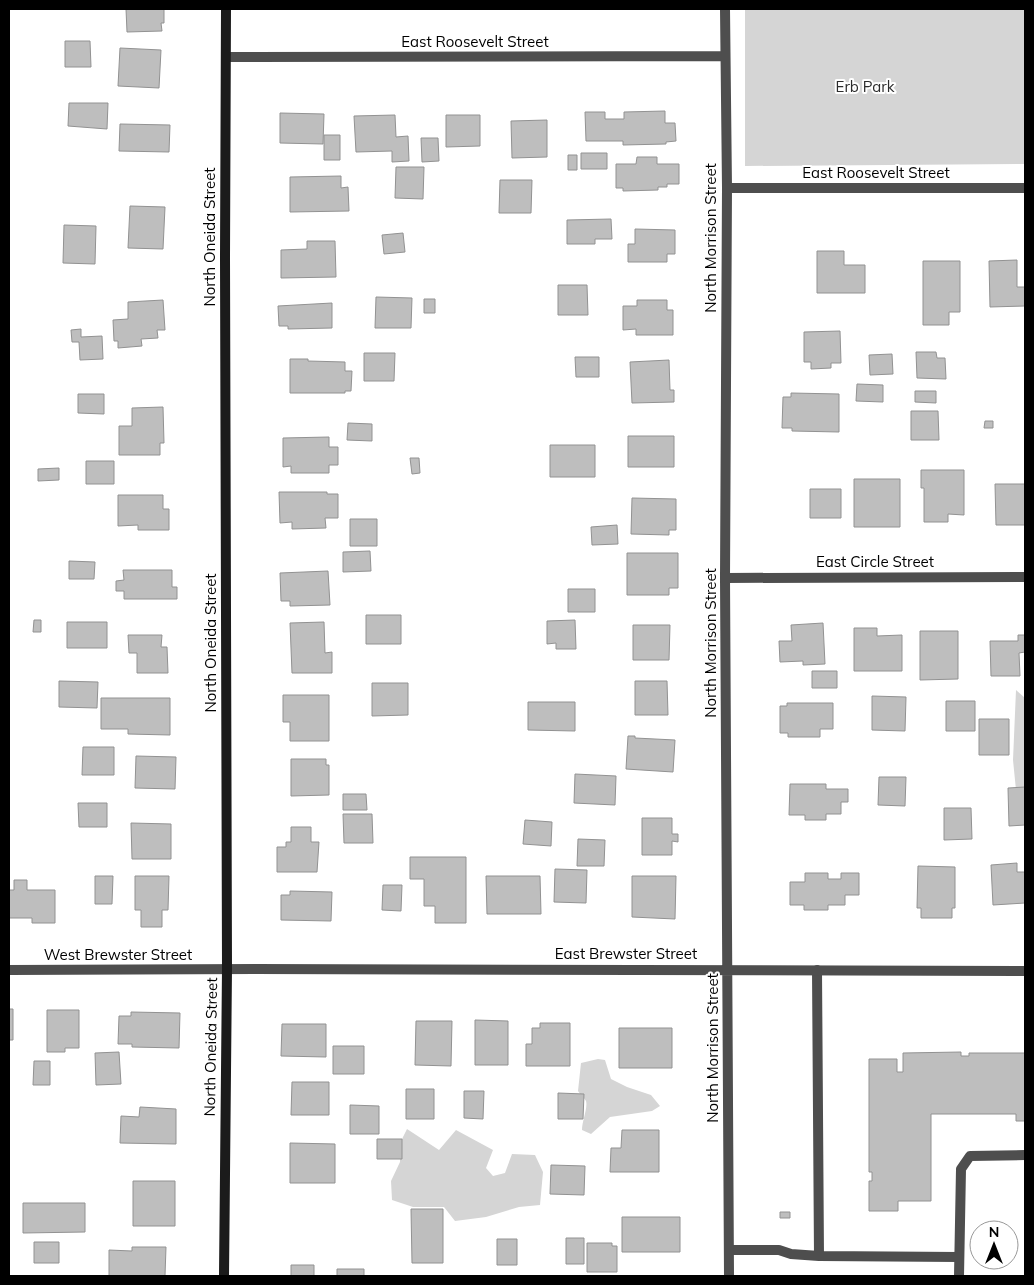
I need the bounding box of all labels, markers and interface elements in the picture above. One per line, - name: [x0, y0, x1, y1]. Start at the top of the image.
- street label: East Roosevelt Street: [401, 32, 549, 51]
- park label: Erb Park: [836, 77, 895, 96]
- street label: North Morrison Street: [701, 163, 720, 313]
- street label: East Roosevelt Street: [802, 163, 950, 182]
- street label: North Oneida Street: [200, 167, 219, 307]
- street label: East Circle Street: [816, 552, 934, 571]
- street label: North Morrison Street: [701, 568, 720, 718]
- street label: North Oneida Street: [201, 573, 220, 713]
- street label: East Brewster Street: [555, 944, 697, 963]
- street label: West Brewster Street: [44, 945, 192, 964]
- street label: North Morrison Street: [703, 973, 722, 1123]
- street label: North Oneida Street: [200, 977, 221, 1117]
- north arrow: [969, 1220, 1019, 1270]
- text: N: [989, 1223, 999, 1241]

